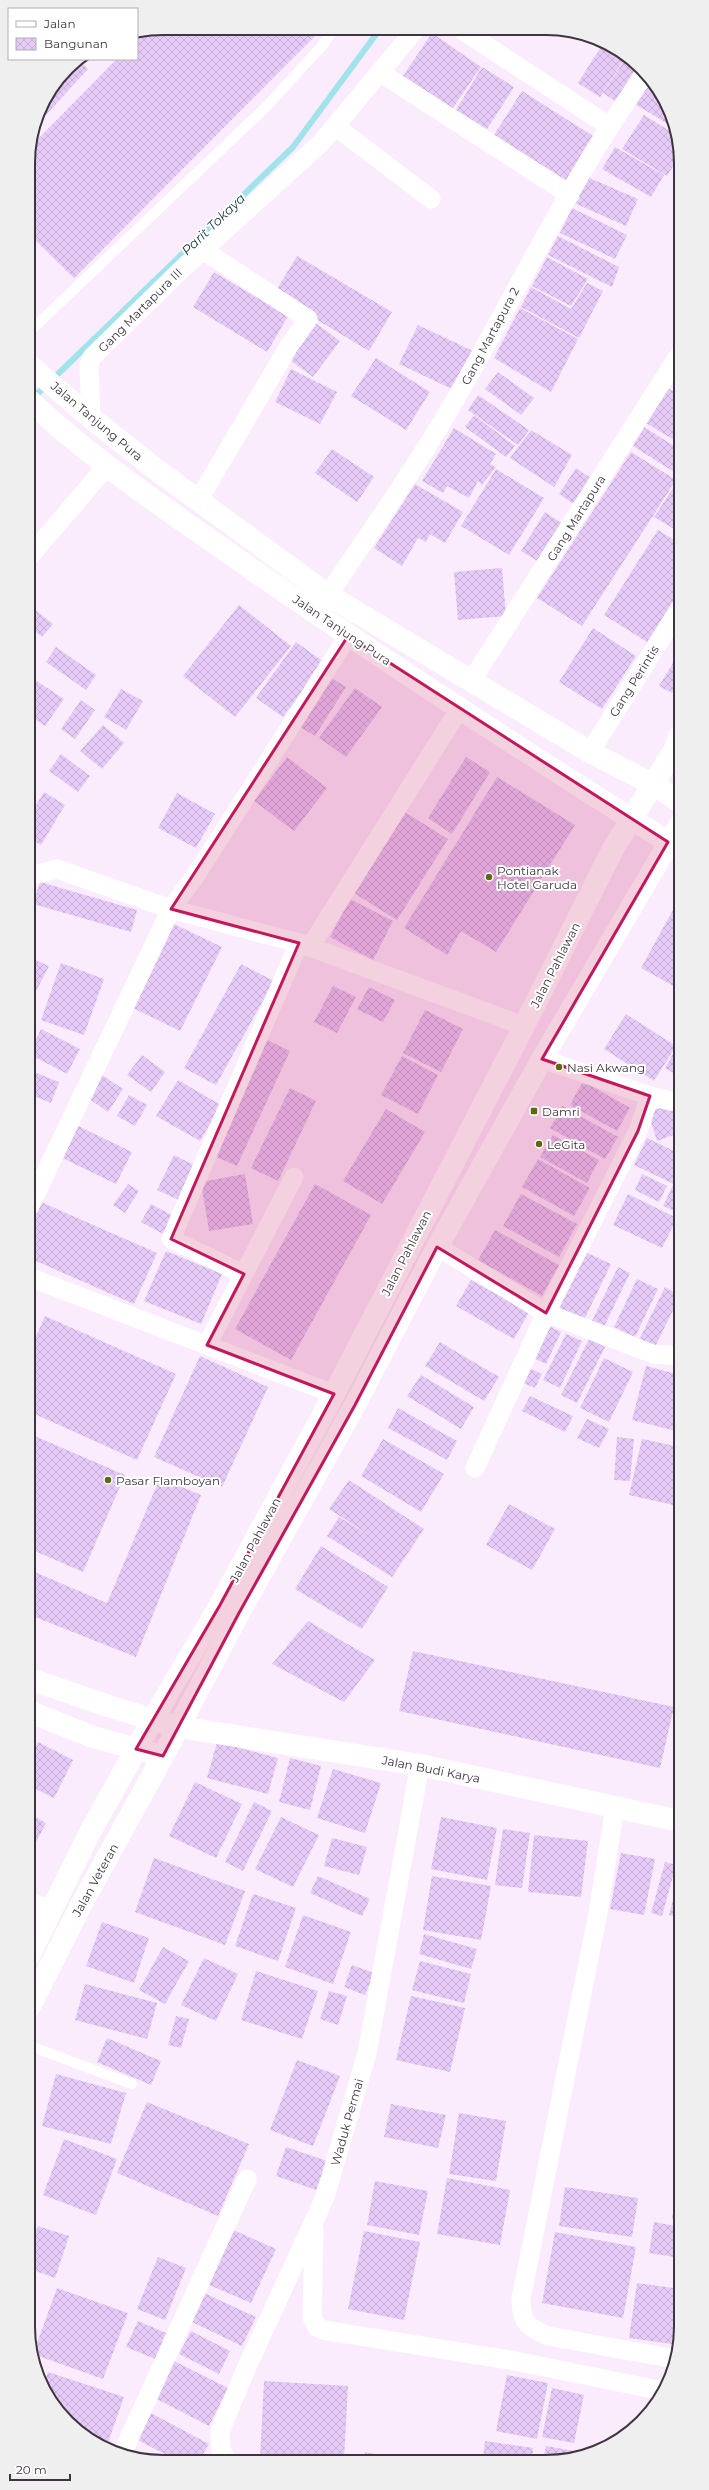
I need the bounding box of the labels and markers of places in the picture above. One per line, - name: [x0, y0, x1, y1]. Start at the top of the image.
- place label: Pontianak Hotel Garuda: [497, 863, 577, 892]
- marker: Pontianak Hotel Garuda: [484, 872, 494, 882]
- place label: Nasi Akwang: [567, 1060, 645, 1075]
- marker: Nasi Akwang: [554, 1062, 564, 1072]
- place label: Damri: [542, 1104, 580, 1119]
- marker: Damri: [529, 1106, 539, 1116]
- place label: LeGita: [547, 1137, 585, 1152]
- marker: LeGita: [534, 1139, 544, 1149]
- place label: Pasar Flamboyan: [116, 1473, 220, 1488]
- marker: Pasar Flamboyan: [103, 1475, 113, 1485]

